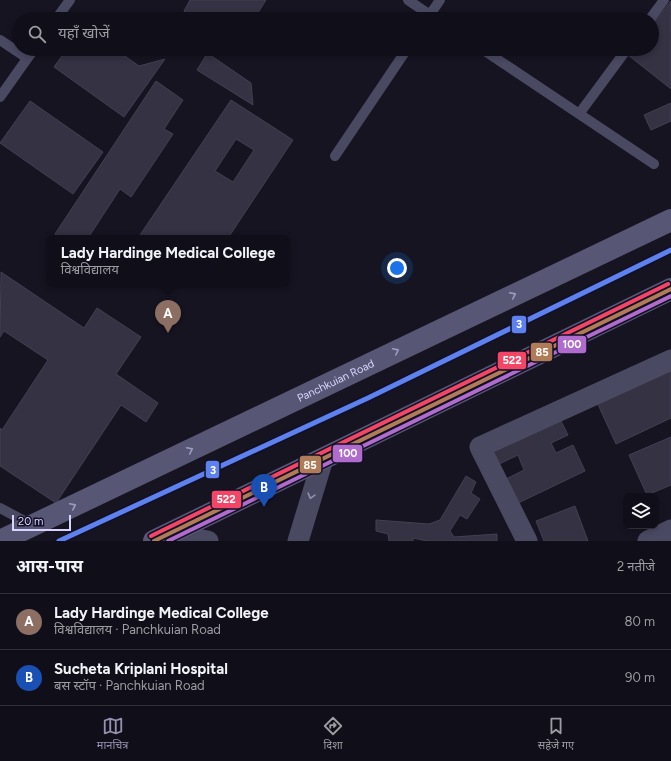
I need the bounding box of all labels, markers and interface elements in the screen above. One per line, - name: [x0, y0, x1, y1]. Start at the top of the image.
- search box: [12, 12, 659, 56]
- icon: search: [26, 23, 48, 45]
- text: यहाँ खोजें: [58, 24, 110, 42]
- popup: [46, 235, 290, 287]
- text: Lady Hardinge Medical College: [61, 244, 275, 262]
- your location: [387, 258, 407, 278]
- text: विश्वविद्यालय: [61, 262, 119, 277]
- one-way arrow: [509, 292, 517, 300]
- pin: A: [155, 300, 181, 333]
- line badge: 3: [511, 315, 527, 334]
- text: 3: [516, 318, 522, 331]
- line badge: 100: [557, 335, 587, 354]
- text: 100: [563, 338, 581, 351]
- line badge: 85: [530, 342, 553, 362]
- text: 85: [535, 346, 549, 359]
- one-way arrow: [392, 348, 399, 356]
- line badge: 522: [497, 351, 527, 370]
- text: 522: [502, 354, 522, 367]
- street label: Panchkuian Road: [295, 356, 376, 404]
- line badge: 100: [332, 444, 363, 463]
- one-way arrow: [186, 447, 194, 455]
- text: 100: [339, 447, 357, 460]
- line badge: 85: [299, 455, 322, 474]
- text: 85: [303, 459, 317, 472]
- line badge: 3: [205, 460, 220, 479]
- text: 3: [210, 464, 216, 477]
- pin: B: [251, 474, 277, 507]
- line badge: 522: [211, 490, 242, 509]
- one-way arrow: [307, 492, 316, 499]
- text: 522: [216, 493, 236, 506]
- map controls: [623, 493, 659, 529]
- button: layers: [623, 493, 659, 529]
- one-way arrow: [69, 503, 76, 511]
- scale bar: [12, 513, 71, 532]
- text: 20 m: [18, 515, 43, 528]
- text: आस-पास: [16, 556, 83, 576]
- text: 2 नतीजे: [617, 559, 655, 574]
- text: Lady Hardinge Medical College: [54, 604, 268, 622]
- text: A: [24, 614, 34, 629]
- text: 80 m: [624, 614, 655, 629]
- text: विश्वविद्यालय · Panchkuian Road: [54, 622, 221, 637]
- text: Sucheta Kriplani Hospital: [54, 660, 228, 678]
- text: B: [25, 670, 33, 685]
- text: 90 m: [625, 670, 655, 685]
- text: बस स्टॉप · Panchkuian Road: [54, 678, 205, 693]
- tab: मानचित्र: [97, 715, 128, 753]
- tab: दिशा: [322, 715, 344, 753]
- tab: सहेजे गए: [538, 715, 574, 753]

